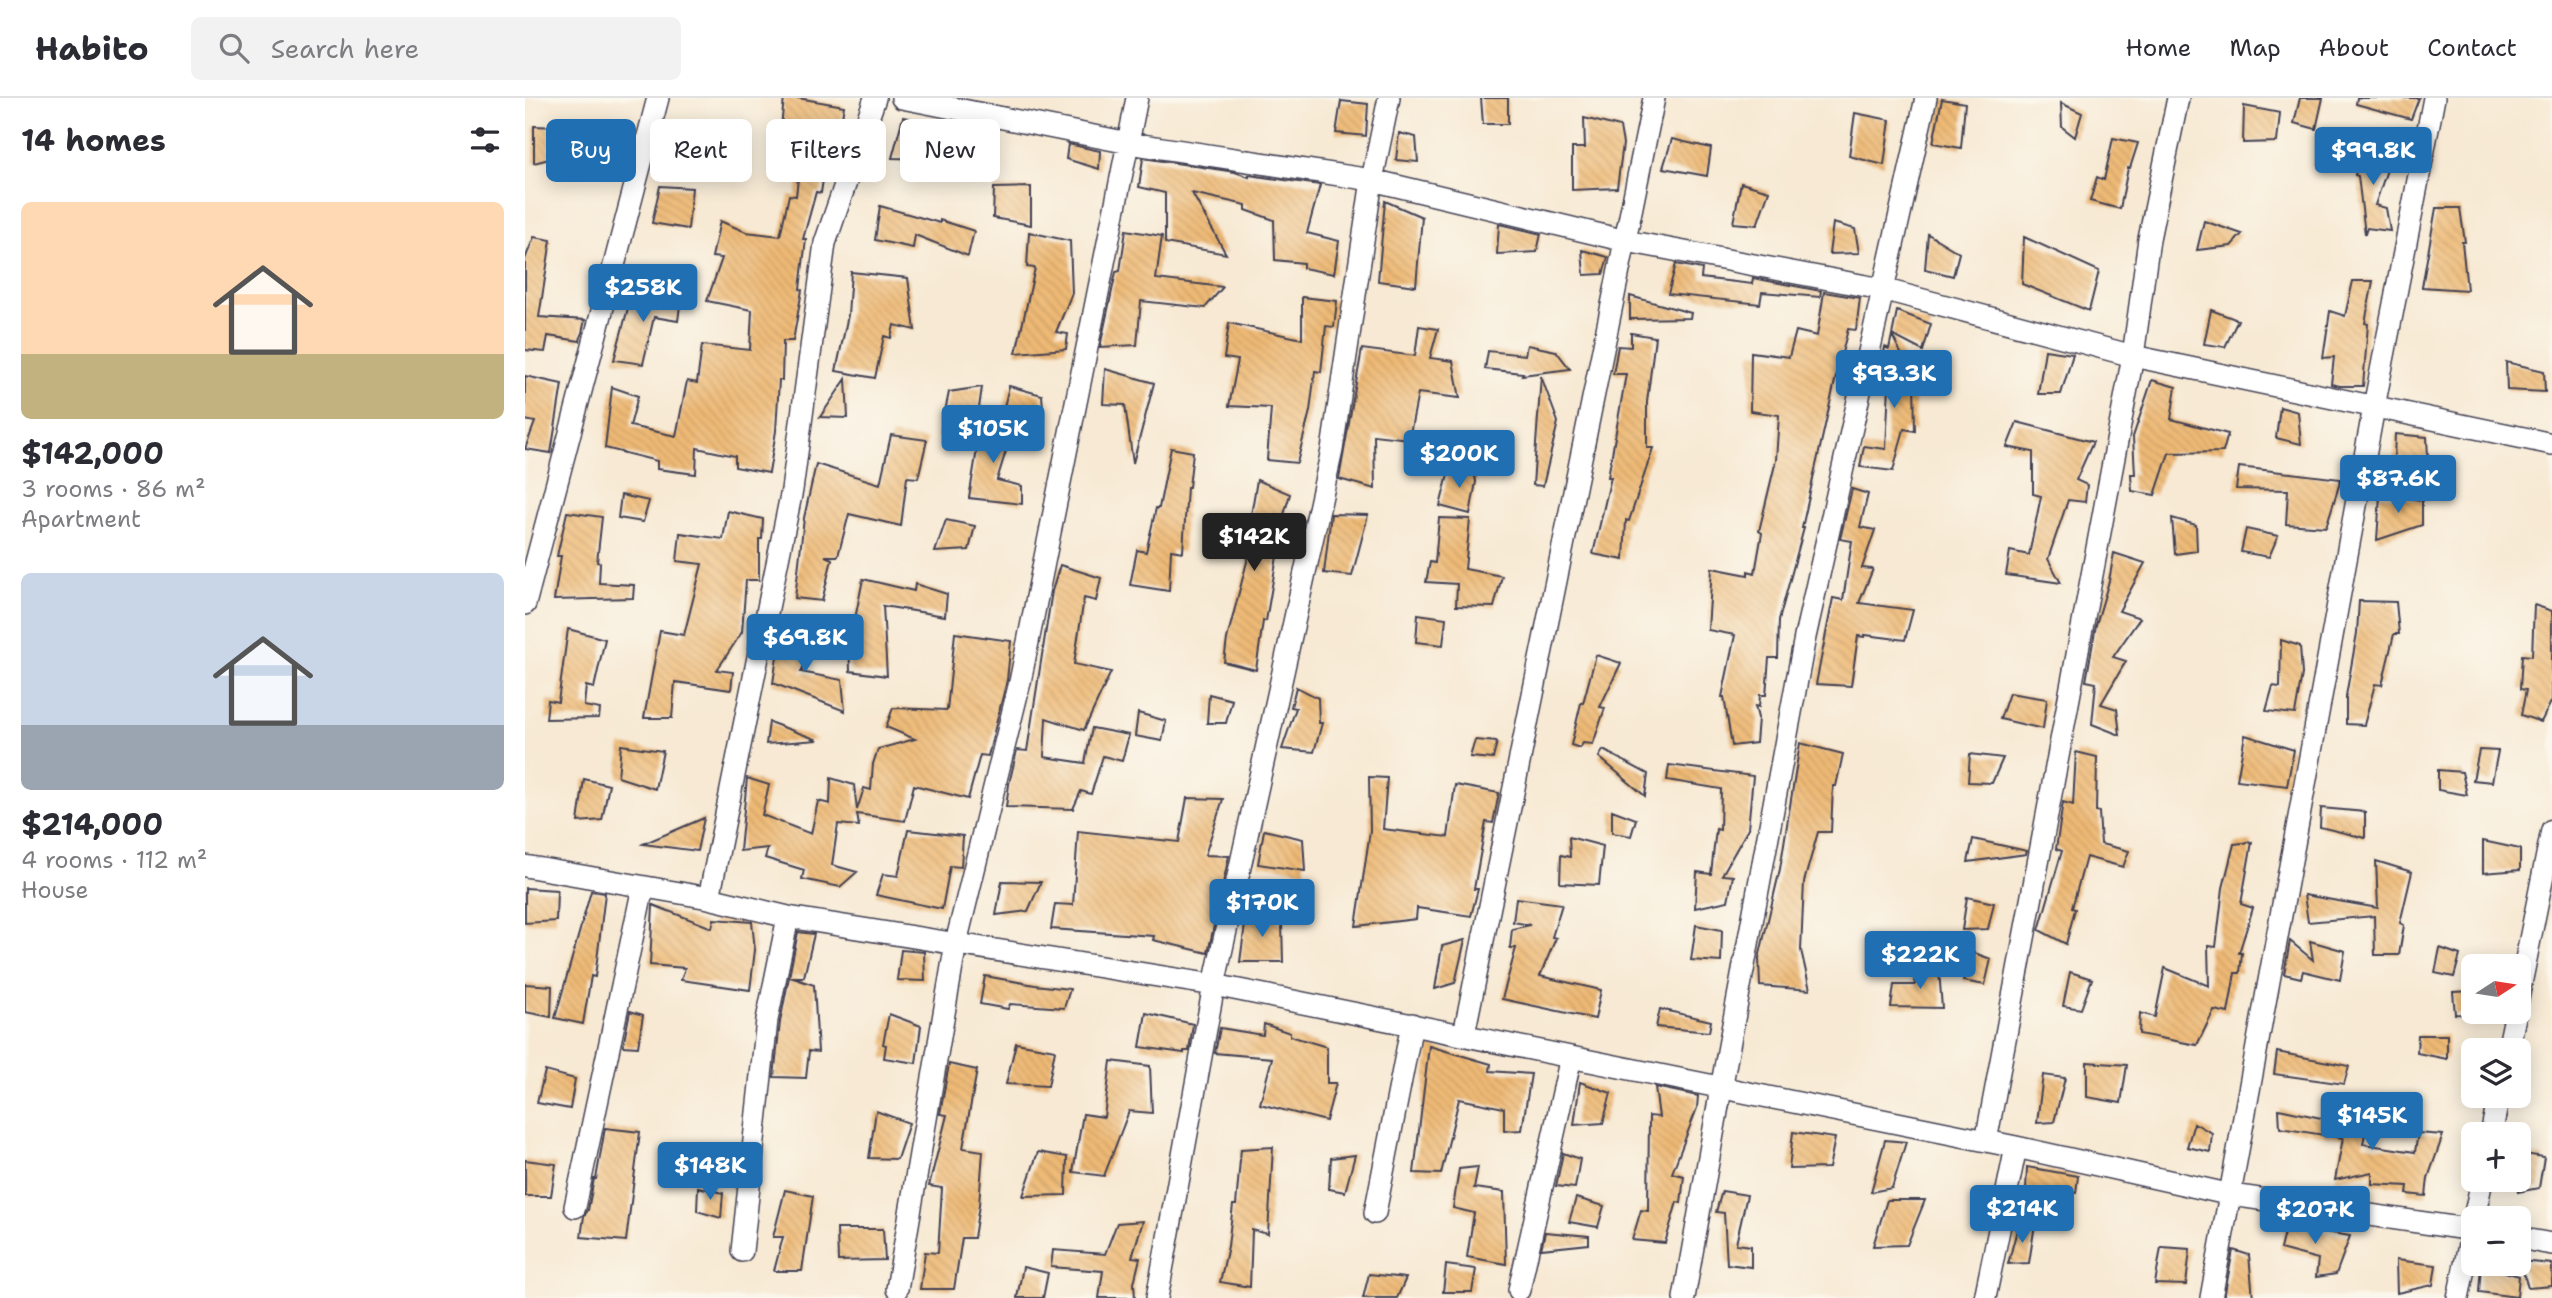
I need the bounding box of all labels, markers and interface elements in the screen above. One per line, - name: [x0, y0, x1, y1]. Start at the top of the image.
- search box: [191, 17, 681, 80]
- text: Habito: [35, 26, 149, 71]
- icon: search: [215, 29, 253, 67]
- text: Search here: [271, 31, 419, 66]
- text: Home: [2125, 32, 2191, 64]
- text: Map: [2229, 32, 2281, 64]
- text: About: [2319, 32, 2389, 64]
- text: Contact: [2427, 32, 2517, 64]
- chip: Buy: [546, 119, 636, 182]
- chip: Rent: [650, 119, 752, 182]
- chip: Filters: [766, 119, 886, 182]
- chip: New: [900, 119, 1000, 182]
- text: 14 homes: [21, 120, 166, 161]
- icon: filters: [466, 121, 504, 159]
- pin: $99.8K: [2316, 127, 2430, 187]
- text: $99.8K: [2331, 135, 2415, 165]
- icon: home: [200, 247, 326, 373]
- pin: $258K: [594, 264, 692, 324]
- text: $258K: [604, 272, 682, 302]
- pin: $93.3K: [1837, 350, 1951, 410]
- text: $93.3K: [1852, 358, 1936, 388]
- pin: $105K: [944, 406, 1042, 465]
- text: $105K: [958, 413, 1028, 443]
- pin: $200K: [1410, 430, 1508, 490]
- text: $142,000: [21, 433, 164, 474]
- text: $200K: [1420, 438, 1498, 468]
- pin: $87.6K: [2341, 456, 2455, 515]
- text: $87.6K: [2356, 463, 2440, 493]
- text: 3 rooms · 86 m²: [21, 474, 206, 504]
- text: Apartment: [21, 504, 141, 534]
- pin: $142K: [1205, 514, 1303, 573]
- text: $142K: [1218, 521, 1290, 551]
- pin: $69.8K: [748, 614, 862, 674]
- icon: home: [200, 618, 326, 744]
- text: $69.8K: [763, 622, 847, 652]
- text: $214,000: [21, 804, 163, 845]
- text: 4 rooms · 112 m²: [21, 845, 207, 875]
- text: House: [21, 875, 89, 905]
- pin: $170K: [1213, 880, 1311, 939]
- text: $170K: [1226, 887, 1298, 917]
- pin: $222K: [1871, 932, 1969, 991]
- text: $222K: [1881, 939, 1959, 969]
- north arrow: [2461, 954, 2531, 1024]
- map controls: [2461, 954, 2531, 1276]
- button: layers: [2461, 1038, 2531, 1108]
- pin: $145K: [2323, 1093, 2421, 1152]
- text: $145K: [2337, 1100, 2407, 1130]
- button: +: [2461, 1122, 2531, 1192]
- pin: $148K: [661, 1142, 759, 1202]
- text: $148K: [674, 1150, 746, 1180]
- pin: $214K: [1973, 1186, 2071, 1245]
- pin: $207K: [2266, 1186, 2364, 1246]
- text: $214K: [1986, 1193, 2058, 1223]
- text: $207K: [2276, 1194, 2354, 1224]
- button: −: [2461, 1206, 2531, 1276]

